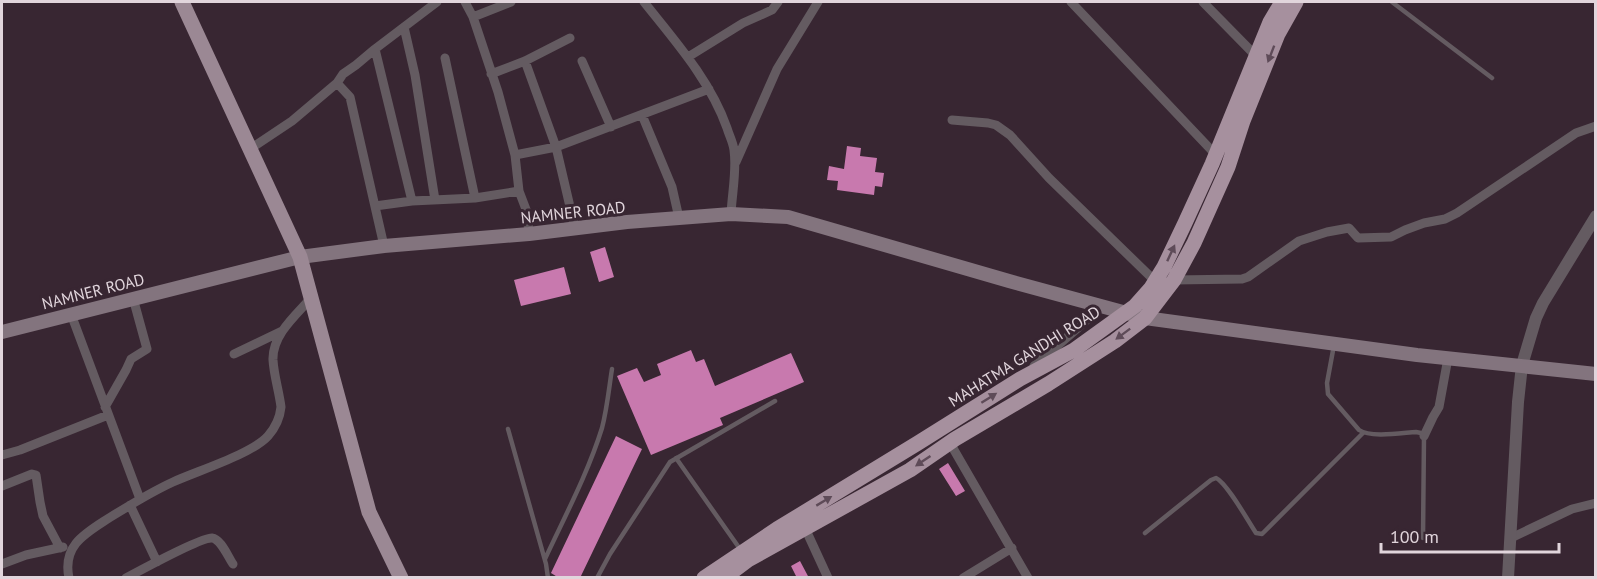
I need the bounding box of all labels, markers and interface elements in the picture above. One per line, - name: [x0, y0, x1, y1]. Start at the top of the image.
- one-way arrow: [1265, 45, 1275, 63]
- street label: NAMNER ROAD: [520, 197, 626, 227]
- one-way arrow: [1166, 244, 1175, 261]
- street label: NAMNER ROAD: [40, 269, 146, 313]
- street label: MAHATMA GANDHI ROAD: [945, 301, 1103, 411]
- one-way arrow: [1115, 328, 1131, 341]
- one-way arrow: [981, 392, 997, 404]
- one-way arrow: [915, 455, 931, 466]
- one-way arrow: [816, 495, 832, 506]
- scale bar: [1381, 516, 1560, 554]
- text: 100 m: [1390, 525, 1439, 548]

